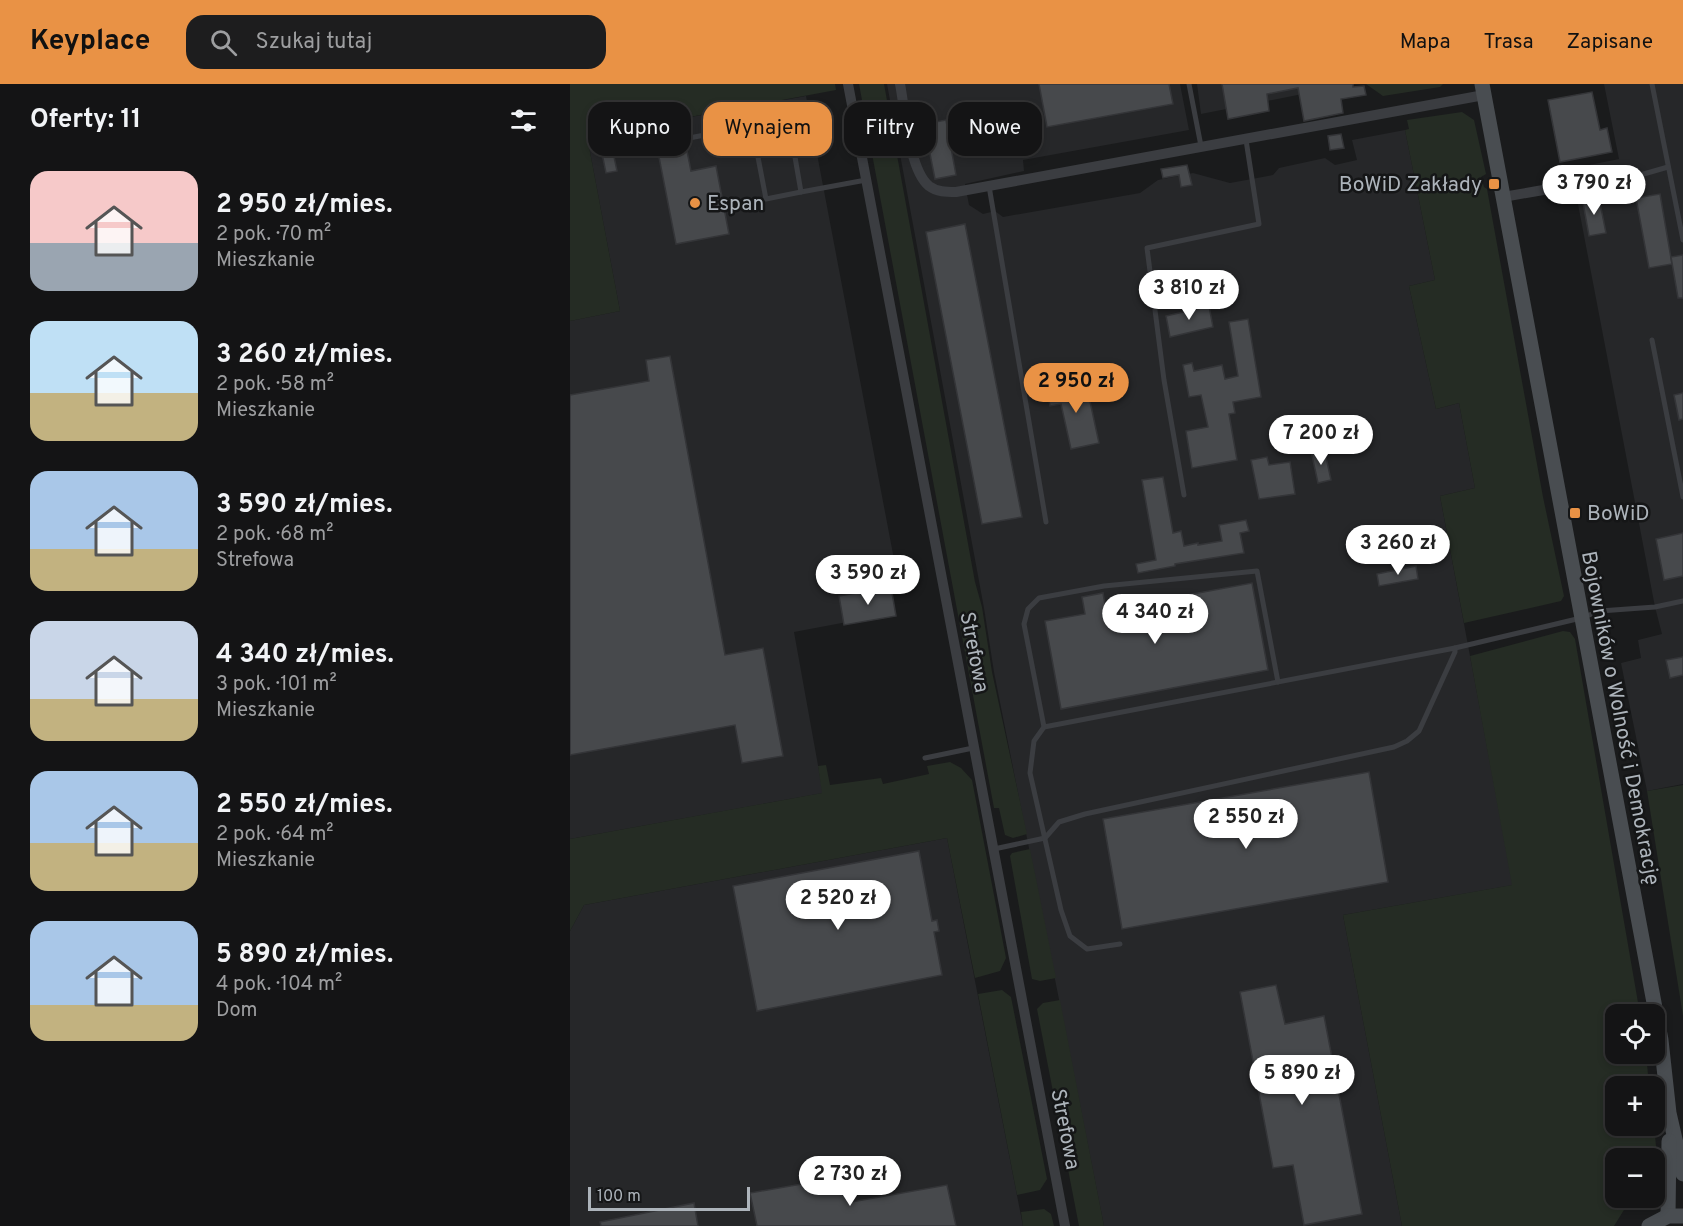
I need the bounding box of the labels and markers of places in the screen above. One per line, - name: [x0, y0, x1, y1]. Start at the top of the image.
- pin: 3 790 zł: [1532, 165, 1656, 216]
- place label: BoWiD Zakłady: [1339, 172, 1482, 199]
- marker: BoWiD Zakłady: [1487, 177, 1501, 191]
- place label: Espan: [707, 191, 764, 218]
- marker: Espan: [688, 196, 702, 210]
- pin: 3 810 zł: [1127, 270, 1251, 321]
- pin: 2 950 zł: [1014, 363, 1138, 414]
- pin: 7 200 zł: [1259, 415, 1383, 466]
- place label: BoWiD: [1587, 501, 1650, 528]
- marker: BoWiD: [1568, 506, 1582, 520]
- pin: 3 260 zł: [1336, 525, 1460, 576]
- pin: 3 590 zł: [806, 555, 930, 606]
- pin: 4 340 zł: [1093, 594, 1217, 645]
- pin: 2 550 zł: [1184, 799, 1308, 850]
- pin: 2 520 zł: [776, 880, 900, 931]
- pin: 5 890 zł: [1240, 1055, 1364, 1106]
- pin: 2 730 zł: [788, 1156, 912, 1207]

